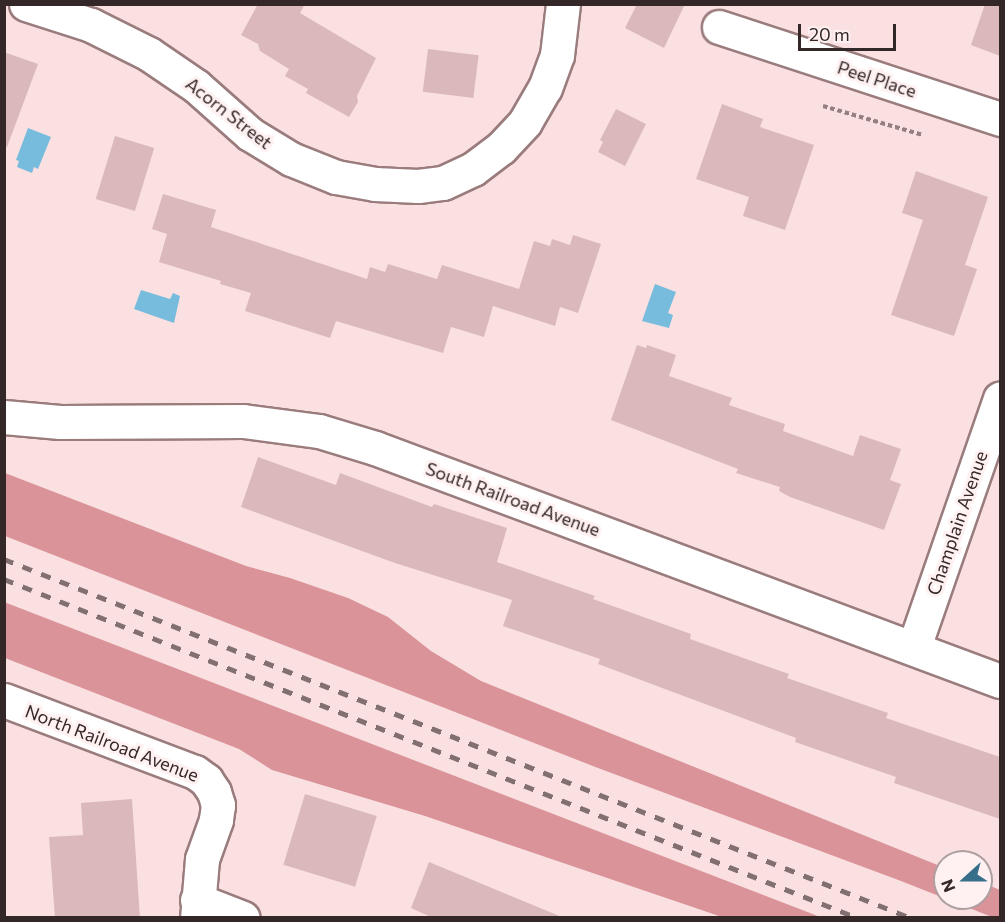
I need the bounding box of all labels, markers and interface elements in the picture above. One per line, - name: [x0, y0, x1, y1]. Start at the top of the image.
- scale bar: [801, 12, 898, 50]
- text: 20 m: [809, 23, 850, 45]
- street label: Peel Place: [835, 56, 919, 102]
- street label: Acorn Street: [182, 73, 276, 153]
- street label: Champlain Avenue: [922, 448, 992, 598]
- street label: South Railroad Avenue: [423, 457, 603, 541]
- street label: North Railroad Avenue: [22, 700, 202, 786]
- north arrow: [933, 850, 993, 910]
- text: N: [937, 877, 959, 895]

